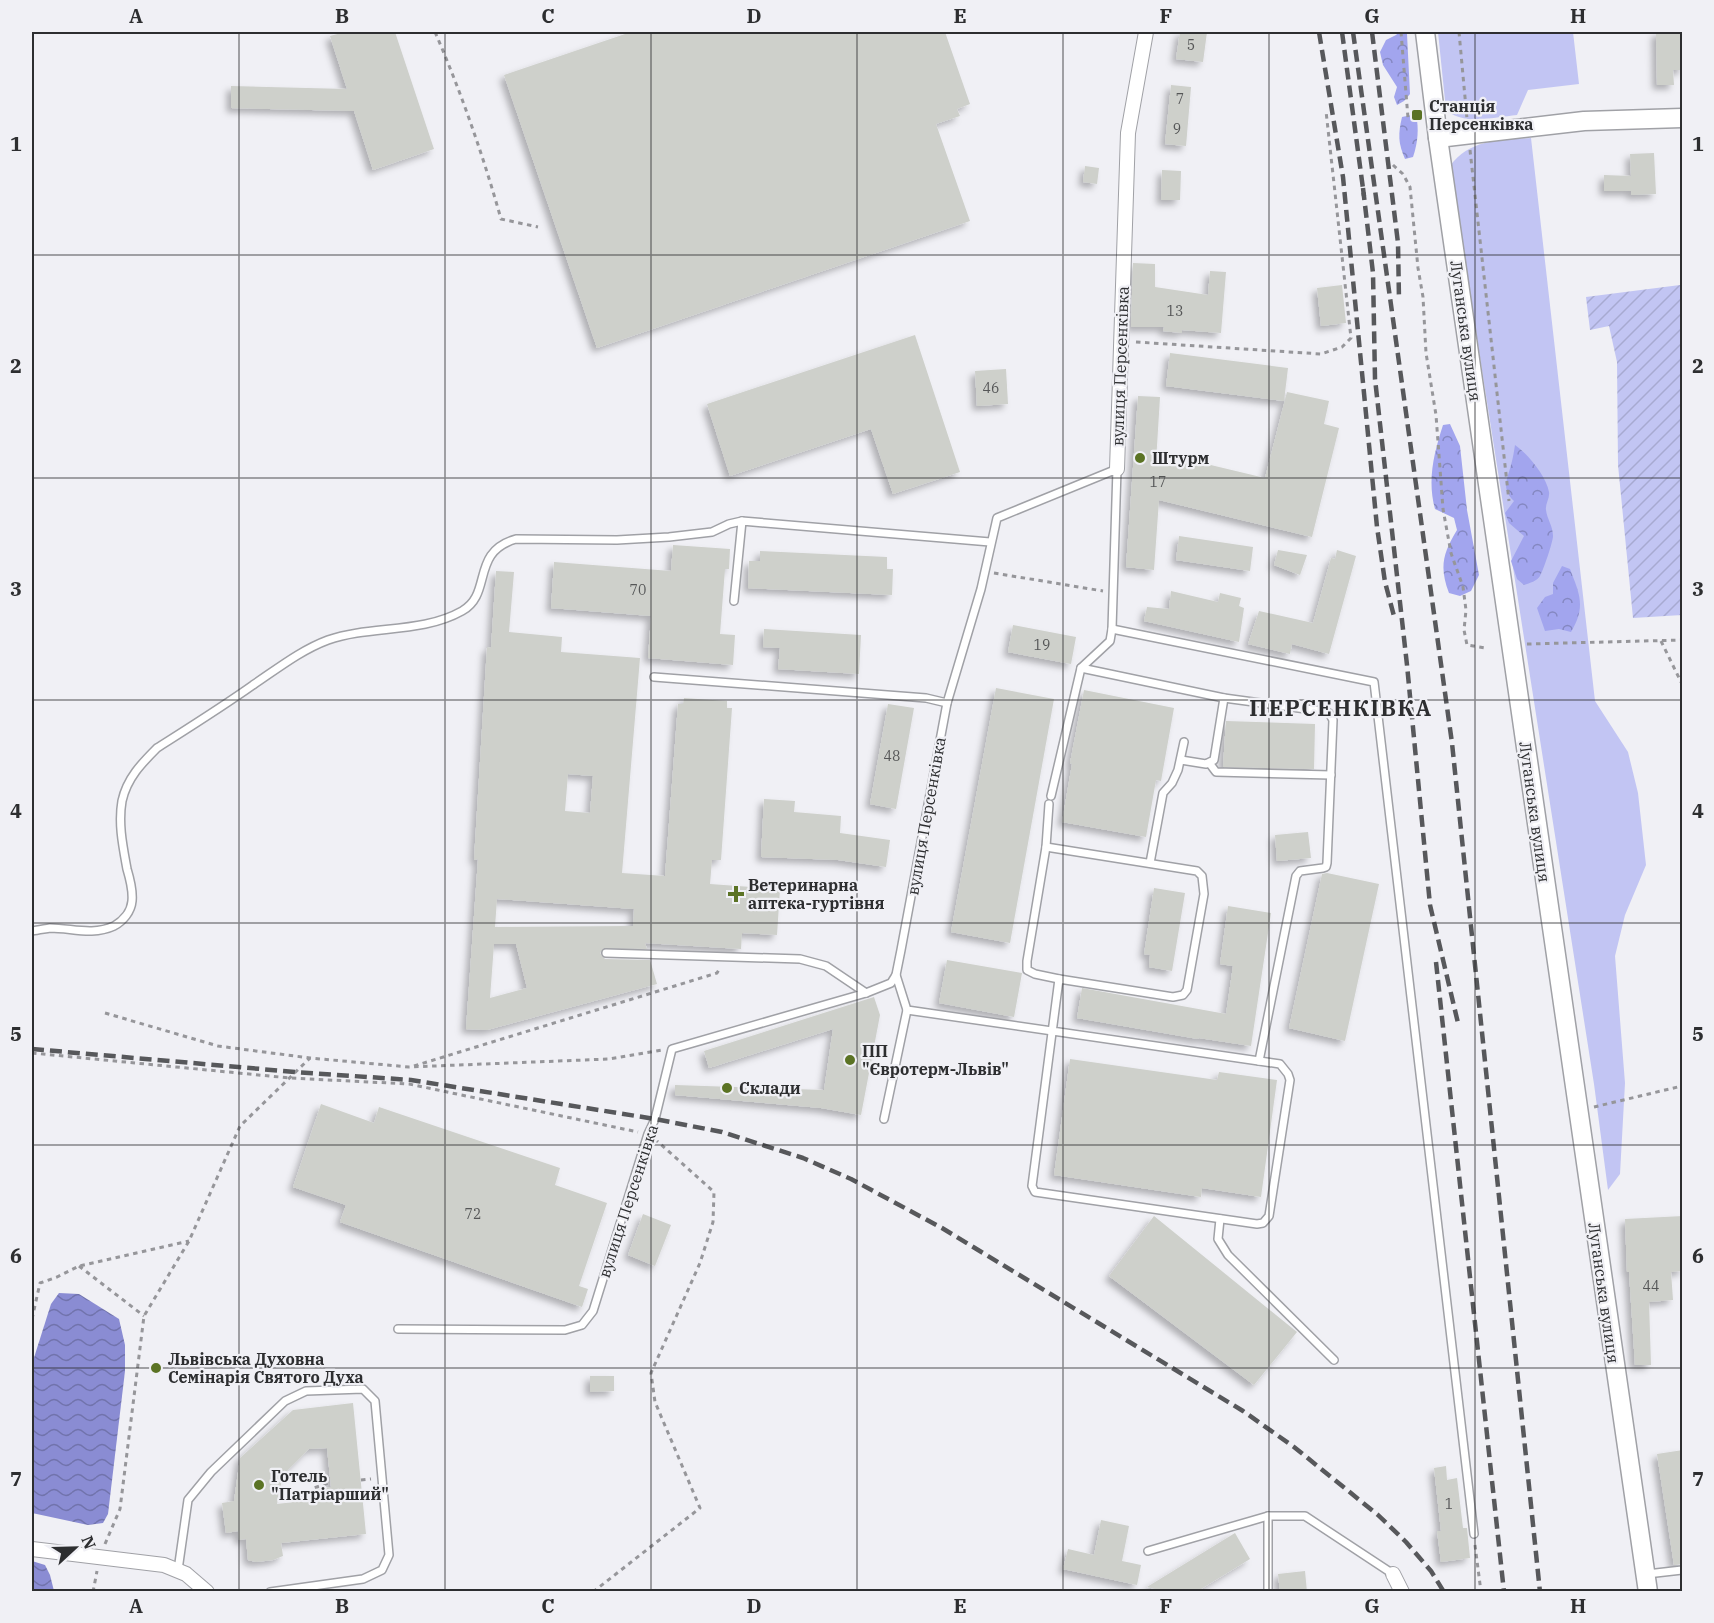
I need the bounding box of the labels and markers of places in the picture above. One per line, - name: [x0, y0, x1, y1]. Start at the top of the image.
- place label: Станція Персенківка: [1429, 96, 1533, 134]
- marker: Станція Персенківка: [1410, 108, 1424, 122]
- place label: Штурм: [1152, 448, 1210, 468]
- marker: Штурм: [1133, 451, 1147, 465]
- place label: Ветеринарна аптека-гуртівня: [748, 875, 885, 913]
- marker: Ветеринарна аптека-гуртівня: [729, 887, 743, 901]
- place label: ПП "Євротерм-Львів": [862, 1041, 1009, 1079]
- marker: ПП "Євротерм-Львів": [843, 1053, 857, 1067]
- place label: Склади: [739, 1078, 801, 1098]
- marker: Склади: [720, 1081, 734, 1095]
- place label: Львівська Духовна Семінарія Святого Духа: [168, 1349, 364, 1387]
- marker: Львівська Духовна Семінарія Святого Духа: [149, 1361, 163, 1375]
- place label: Готель "Патріарший": [271, 1466, 389, 1504]
- marker: Готель "Патріарший": [252, 1478, 266, 1492]

